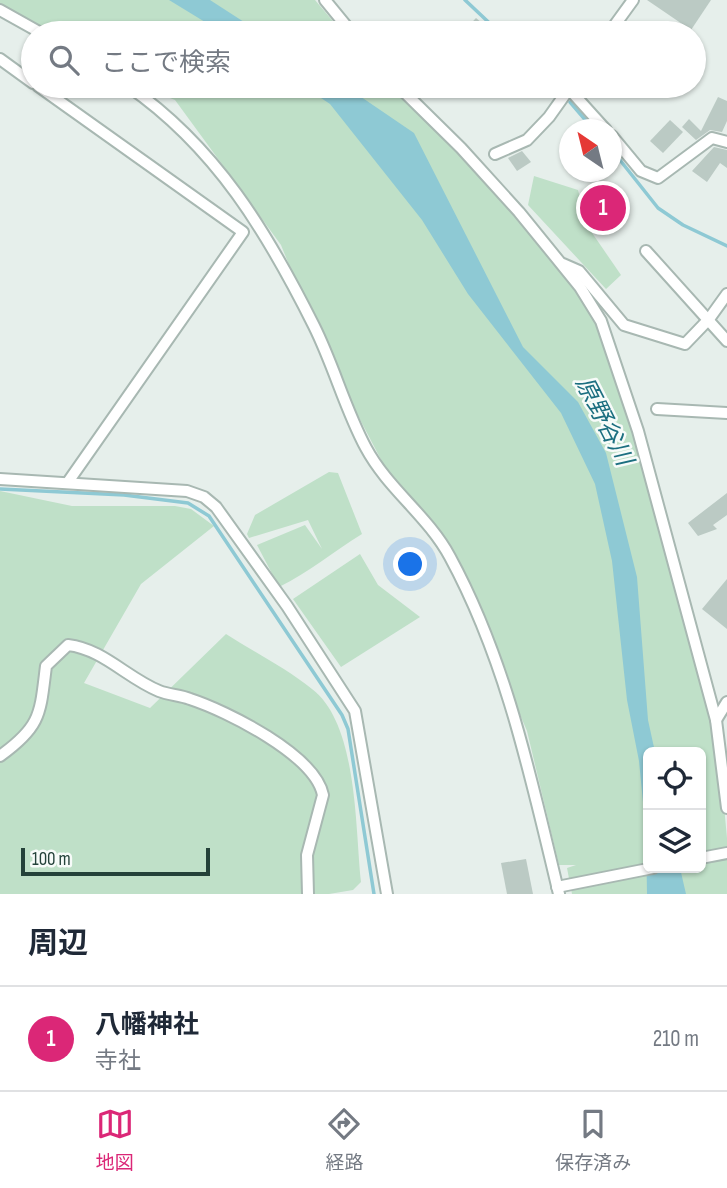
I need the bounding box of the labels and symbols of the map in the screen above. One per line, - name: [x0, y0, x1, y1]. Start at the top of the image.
- north arrow: [559, 119, 622, 182]
- pin: 1: [580, 182, 626, 234]
- water label: 原野谷川: [569, 372, 640, 473]
- your location: [393, 547, 427, 581]
- scale bar: [21, 845, 210, 877]

